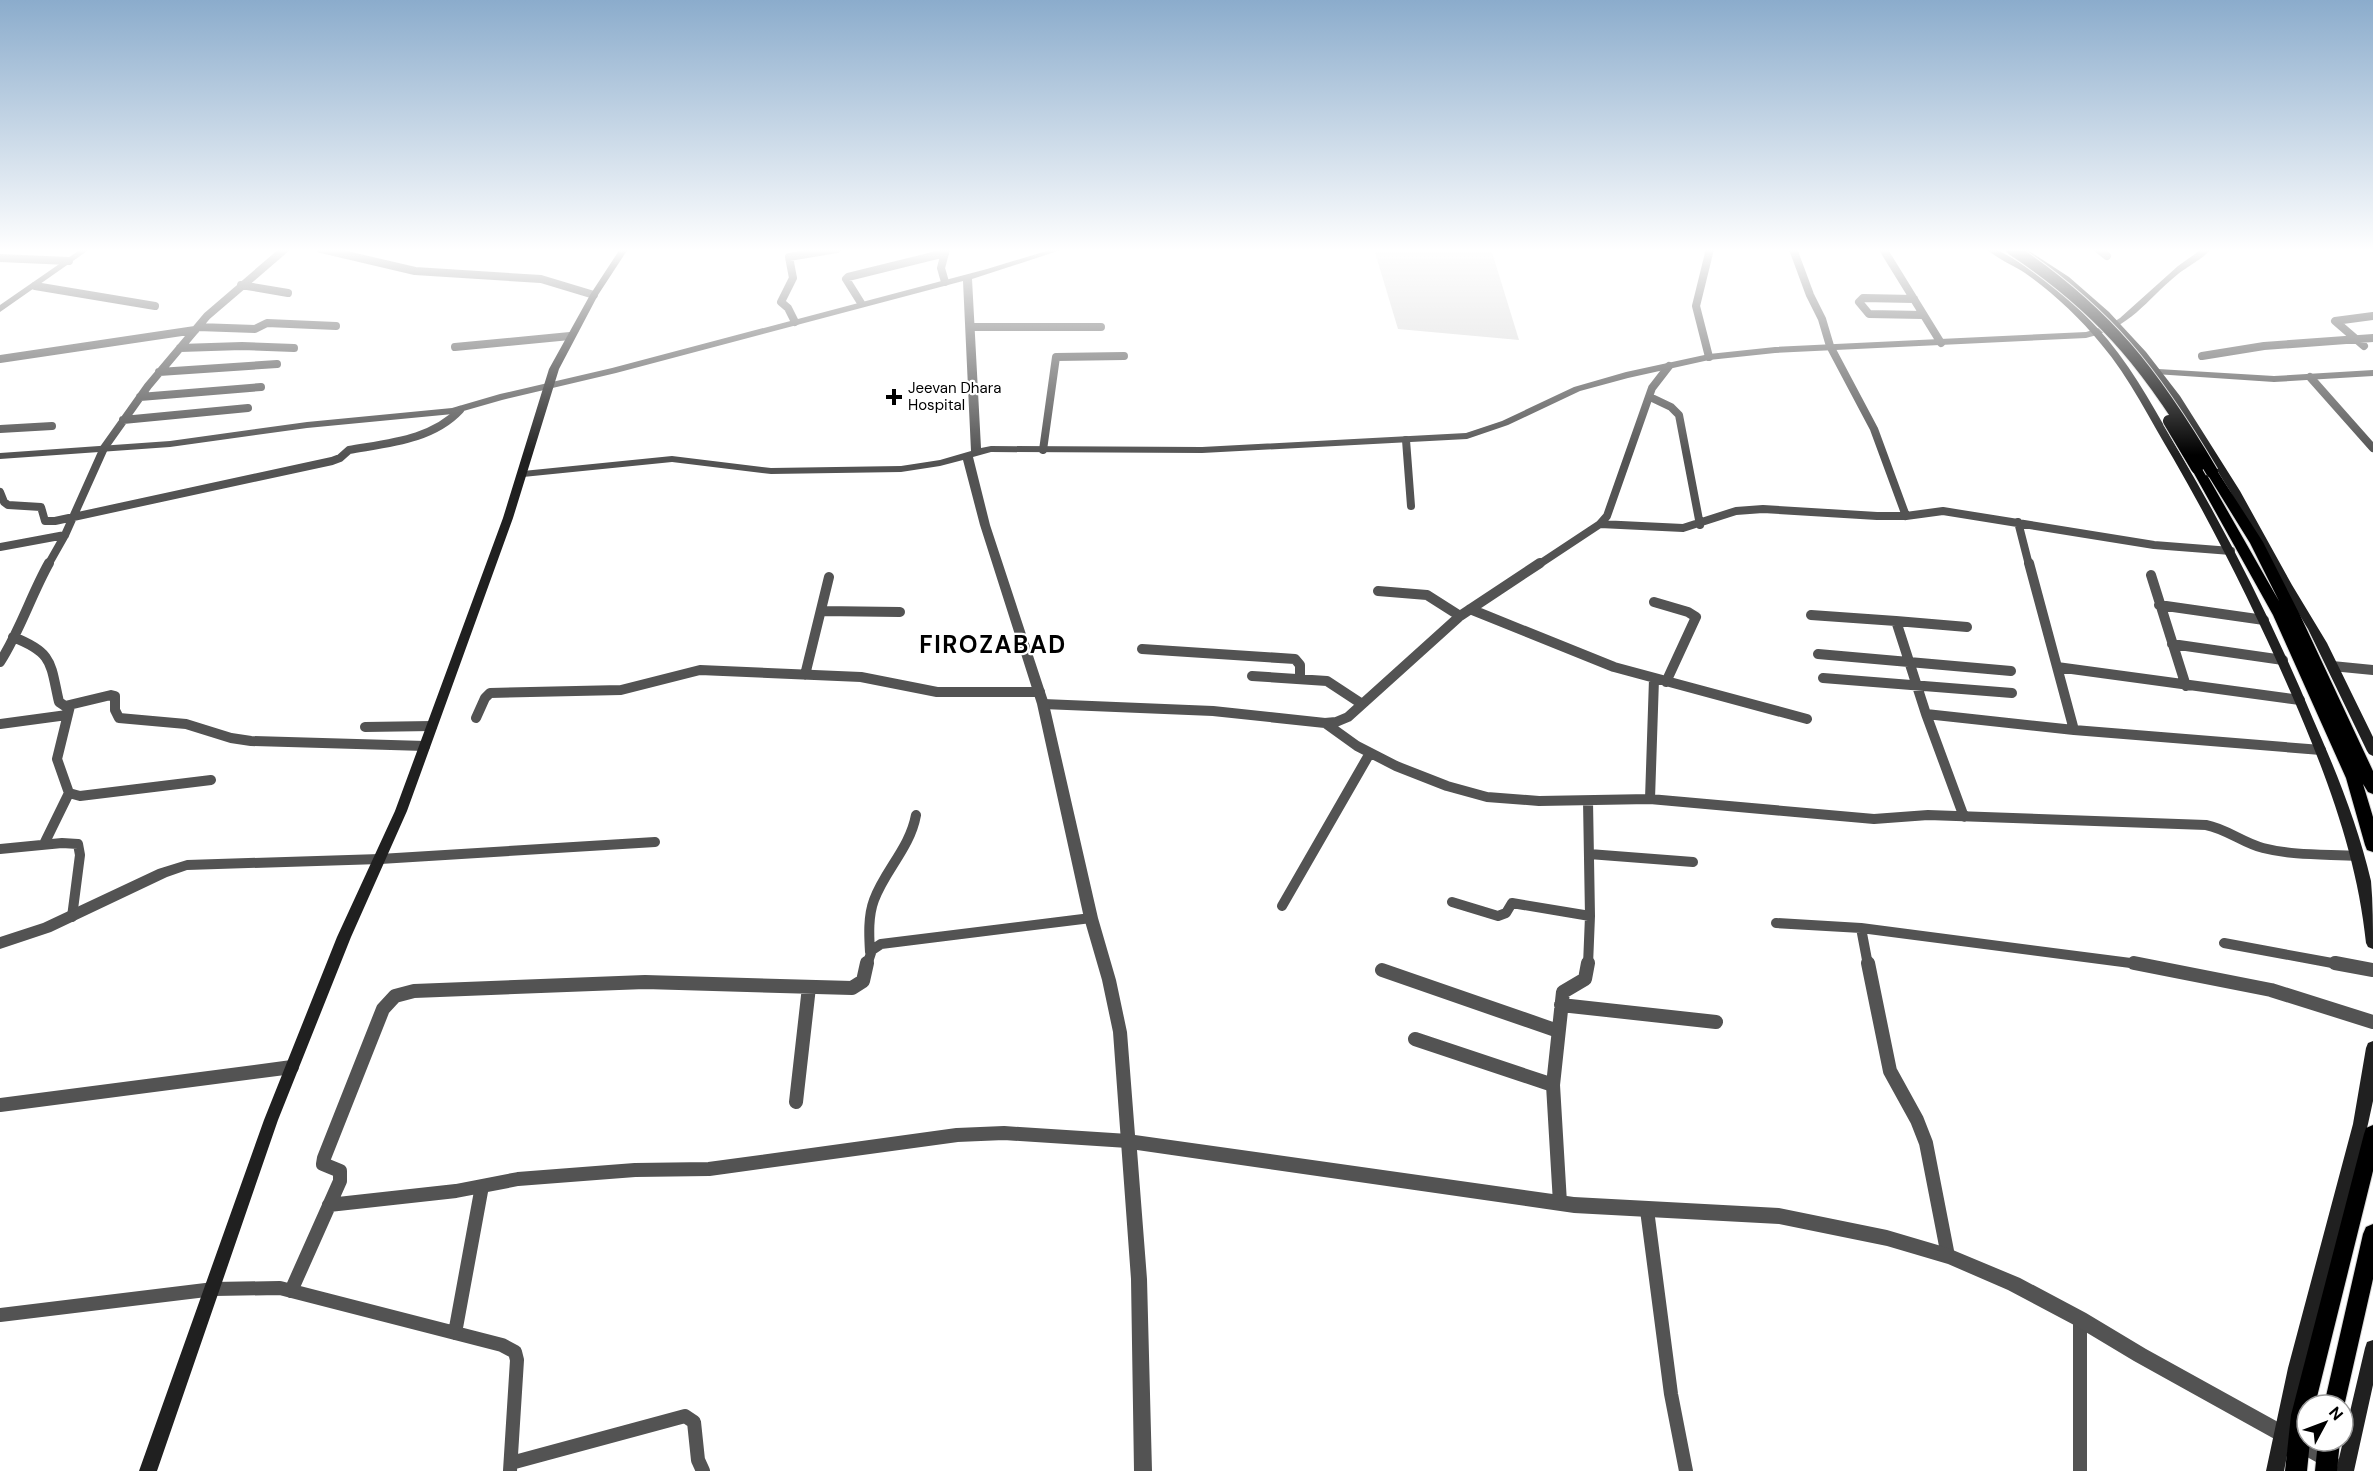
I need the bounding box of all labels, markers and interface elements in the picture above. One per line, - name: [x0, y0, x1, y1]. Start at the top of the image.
- place label: Jeevan Dhara Hospital: [908, 378, 1001, 415]
- marker: Jeevan Dhara Hospital: [885, 388, 903, 406]
- district label: FIROZABAD: [919, 629, 1067, 660]
- north arrow: [2295, 1393, 2355, 1453]
- text: N: [2324, 1402, 2348, 1425]

